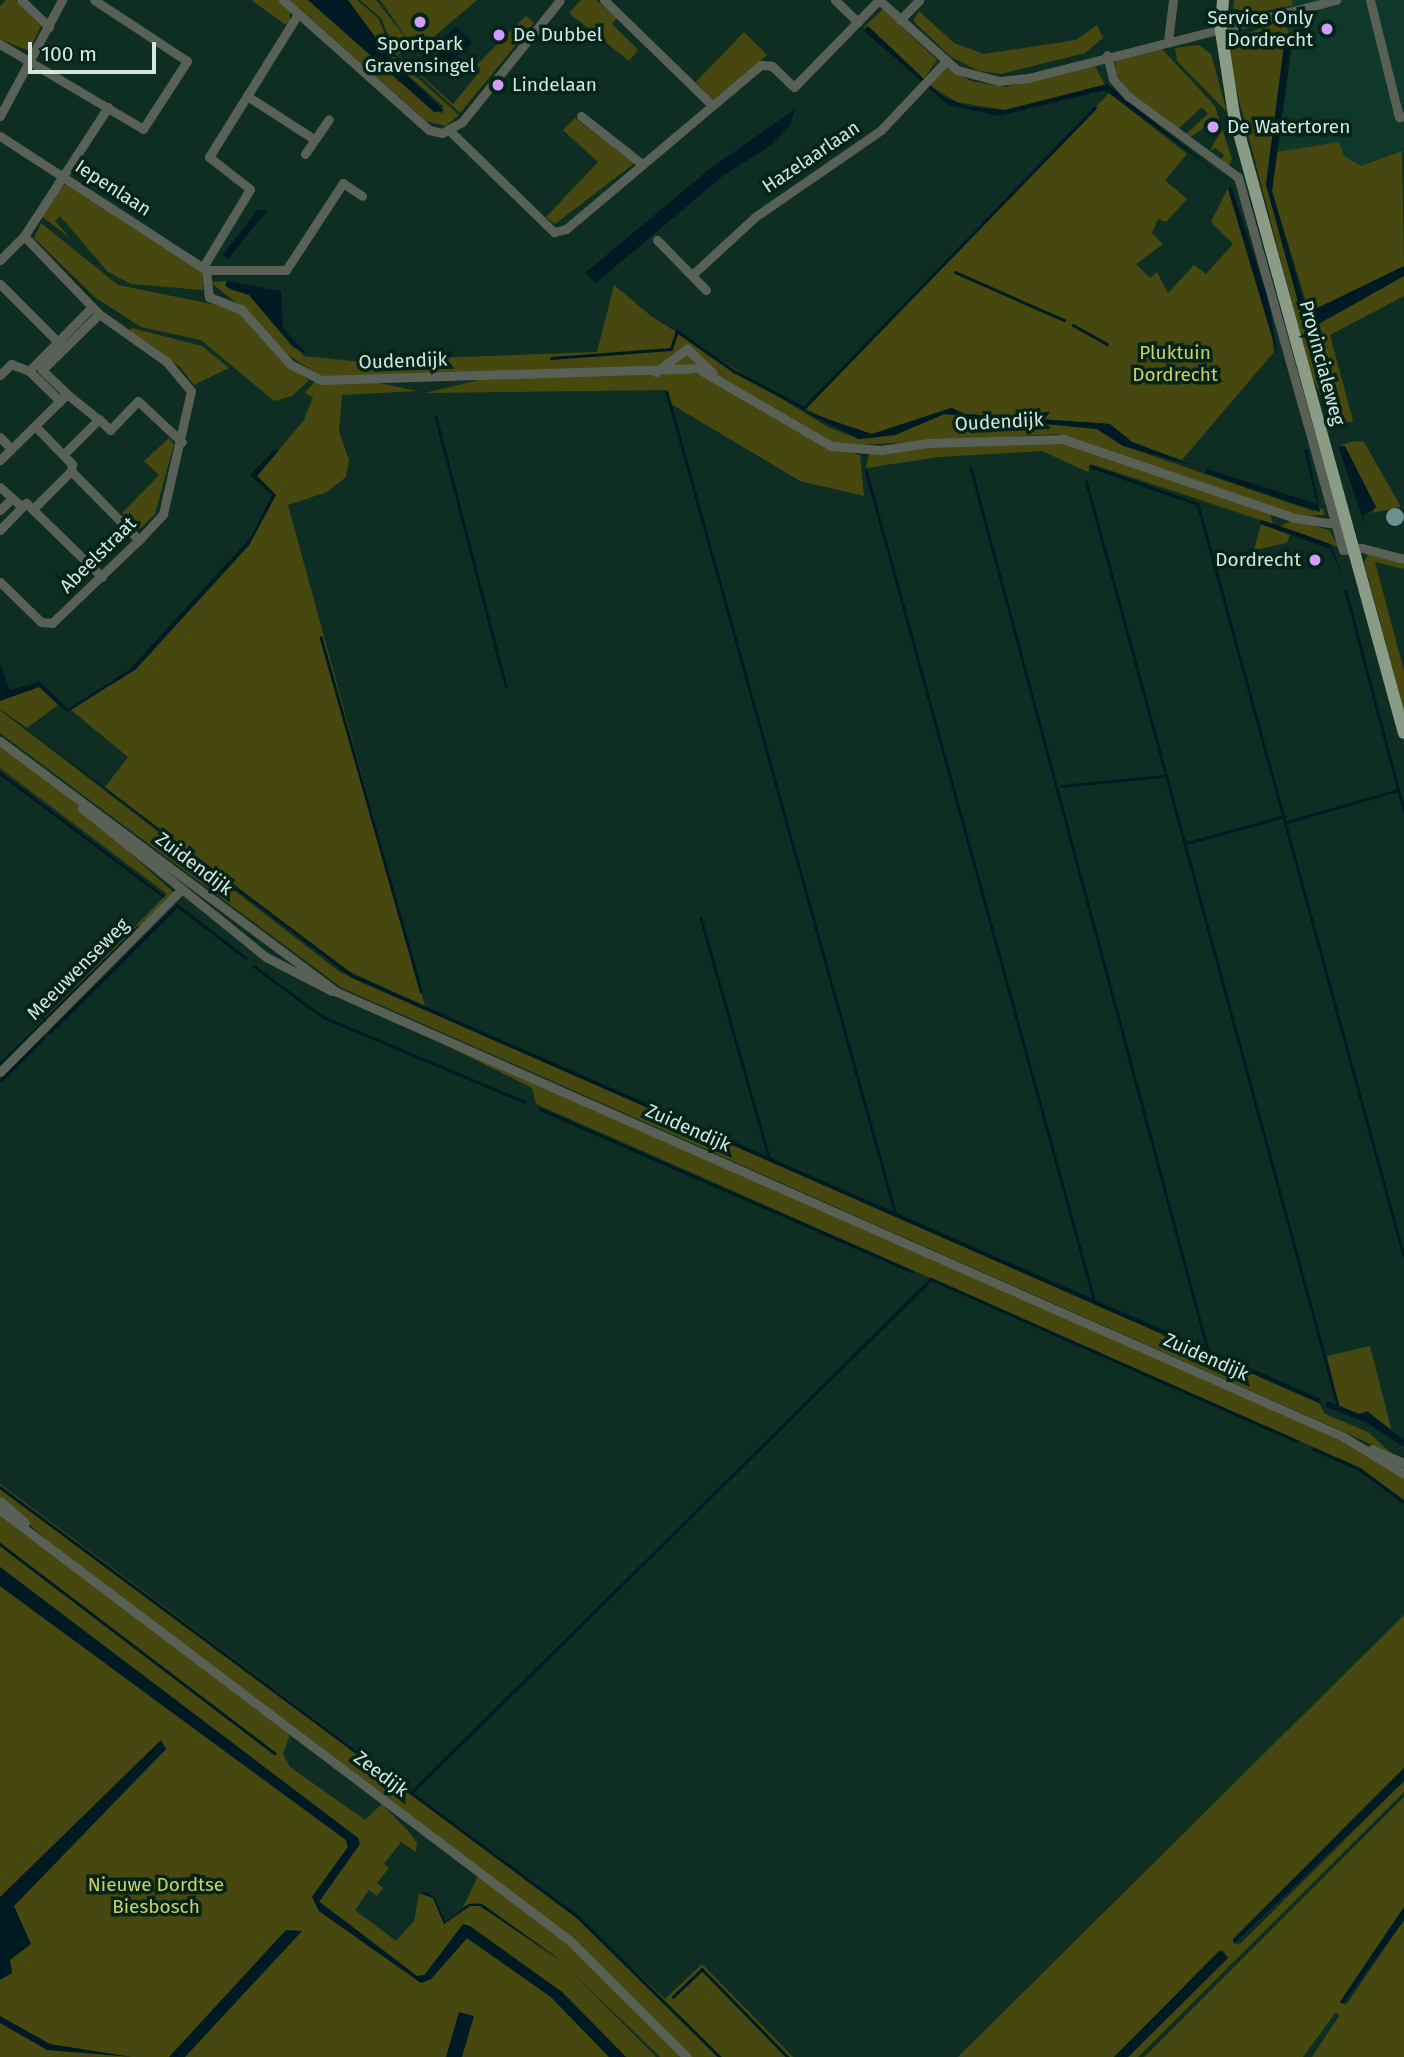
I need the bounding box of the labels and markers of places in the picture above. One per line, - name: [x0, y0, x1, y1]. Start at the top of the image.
- place label: Service Only Dordrecht: [1207, 7, 1313, 51]
- marker: Sportpark Gravensingel: [412, 14, 428, 30]
- marker: Service Only Dordrecht: [1319, 21, 1335, 37]
- place label: De Dubbel: [513, 24, 602, 46]
- marker: De Dubbel: [491, 27, 507, 43]
- place label: Sportpark Gravensingel: [365, 33, 475, 77]
- place label: Lindelaan: [512, 74, 597, 96]
- marker: Lindelaan: [490, 77, 506, 93]
- place label: De Watertoren: [1227, 116, 1350, 138]
- marker: De Watertoren: [1205, 119, 1221, 135]
- place label: Dordrecht: [1215, 549, 1301, 571]
- marker: Dordrecht: [1307, 552, 1323, 568]

